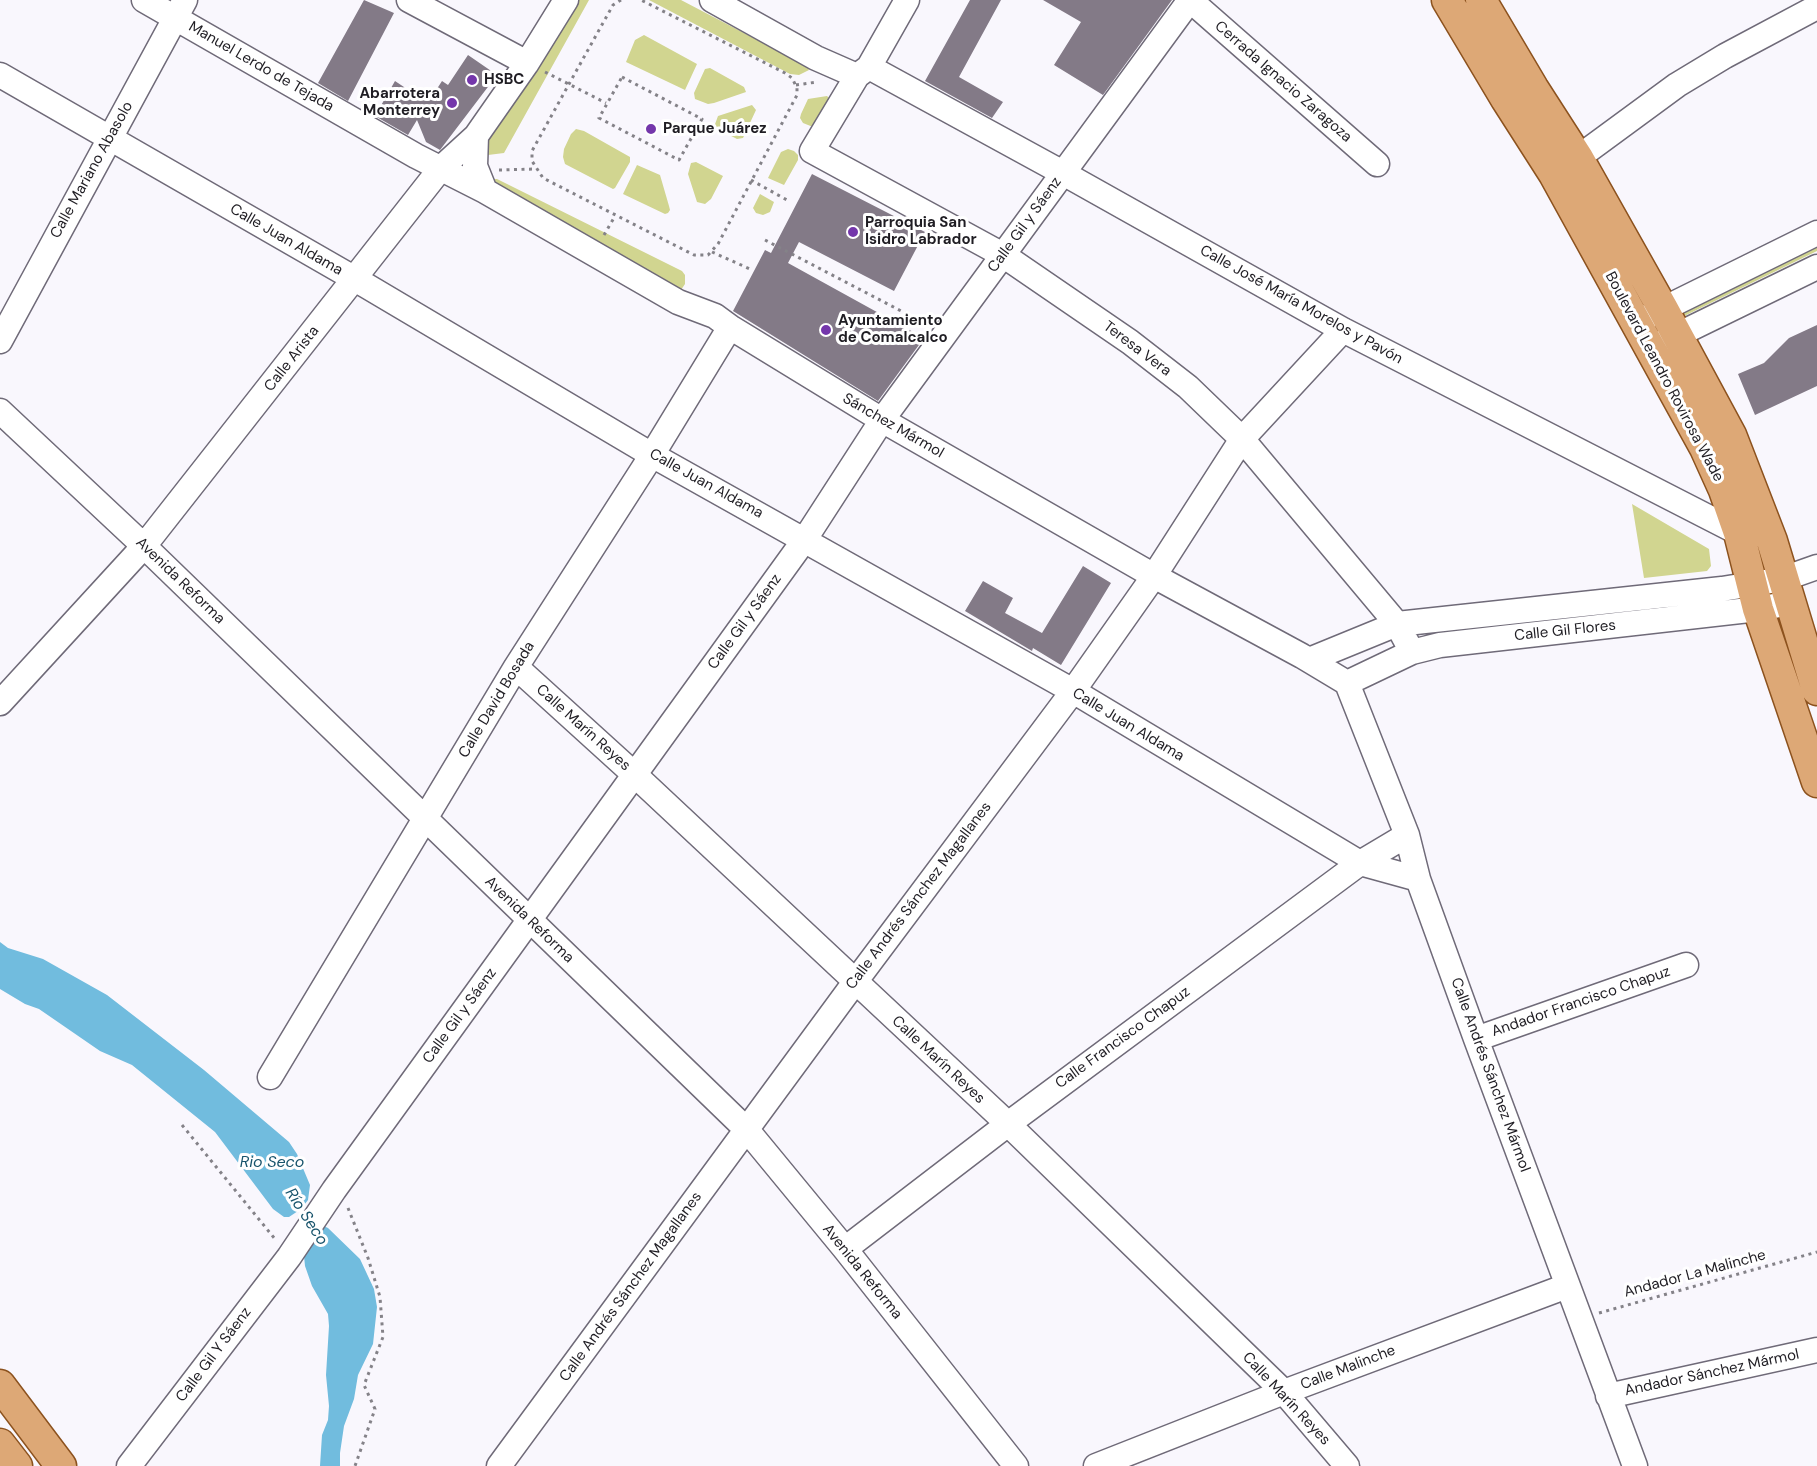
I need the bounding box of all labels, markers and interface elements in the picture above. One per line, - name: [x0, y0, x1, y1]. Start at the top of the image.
- street label: Manuel Lerdo de Tejada: [185, 18, 337, 116]
- street label: Cerrada Ignacio Zaragoza: [1211, 18, 1355, 146]
- place label: HSBC: [484, 71, 524, 89]
- marker: HSBC: [465, 73, 479, 87]
- place label: Abarrotera Monterrey: [359, 85, 440, 120]
- marker: Abarrotera Monterrey: [445, 96, 459, 110]
- street label: Calle Mariano Abasolo: [47, 98, 137, 242]
- place label: Parque Juárez: [663, 120, 767, 138]
- marker: Parque Juárez: [644, 122, 658, 136]
- street label: Calle Gil y Sáenz: [984, 174, 1066, 276]
- street label: Calle Juan Aldama: [226, 200, 346, 280]
- place label: Parroquia San Isidro Labrador: [865, 214, 977, 249]
- marker: Parroquia San Isidro Labrador: [846, 225, 860, 239]
- street label: Calle José María Morelos y Pavón: [1196, 242, 1406, 368]
- street label: Boulevard Leandro Rovirosa Wade: [1601, 269, 1727, 485]
- place label: Ayuntamiento de Comalcalco: [838, 312, 948, 347]
- street label: Teresa Vera: [1100, 318, 1174, 380]
- street label: Calle Arista: [261, 323, 323, 395]
- marker: Ayuntamiento de Comalcalco: [819, 323, 833, 337]
- street label: Sánchez Mármol: [839, 390, 947, 462]
- street label: Calle Juan Aldama: [646, 445, 766, 523]
- street label: Avenida Reforma: [132, 534, 228, 628]
- street label: Calle Gil y Sáenz: [704, 571, 786, 673]
- street label: Calle Gil Flores: [1513, 617, 1617, 645]
- street label: Calle David Bosada: [455, 639, 539, 761]
- street label: Calle Marín Reyes: [532, 681, 634, 775]
- street label: Calle Juan Aldama: [1069, 684, 1187, 766]
- street label: Calle Andrés Sánchez Magallanes: [843, 799, 995, 993]
- street label: Avenida Reforma: [481, 873, 577, 967]
- street label: Andador Francisco Chapuz: [1489, 963, 1673, 1041]
- street label: Calle Gil y Sáenz: [419, 965, 501, 1067]
- street label: Calle Andrés Sánchez Mármol: [1446, 975, 1534, 1175]
- street label: Calle Francisco Chapuz: [1052, 983, 1194, 1093]
- street label: Calle Marín Reyes: [888, 1012, 988, 1108]
- water label: Rio Seco: [240, 1153, 304, 1173]
- water label: Río Seco: [280, 1185, 332, 1249]
- street label: Calle Andrés Sánchez Magallanes: [556, 1189, 706, 1385]
- street label: Avenida Reforma: [818, 1221, 906, 1323]
- street label: Andador La Malinche: [1622, 1246, 1768, 1302]
- street label: Calle Gil Y Sáenz: [173, 1304, 255, 1406]
- street label: Calle Malinche: [1298, 1342, 1398, 1394]
- street label: Andador Sánchez Mármol: [1623, 1346, 1801, 1400]
- street label: Calle Marín Reyes: [1238, 1349, 1334, 1449]

